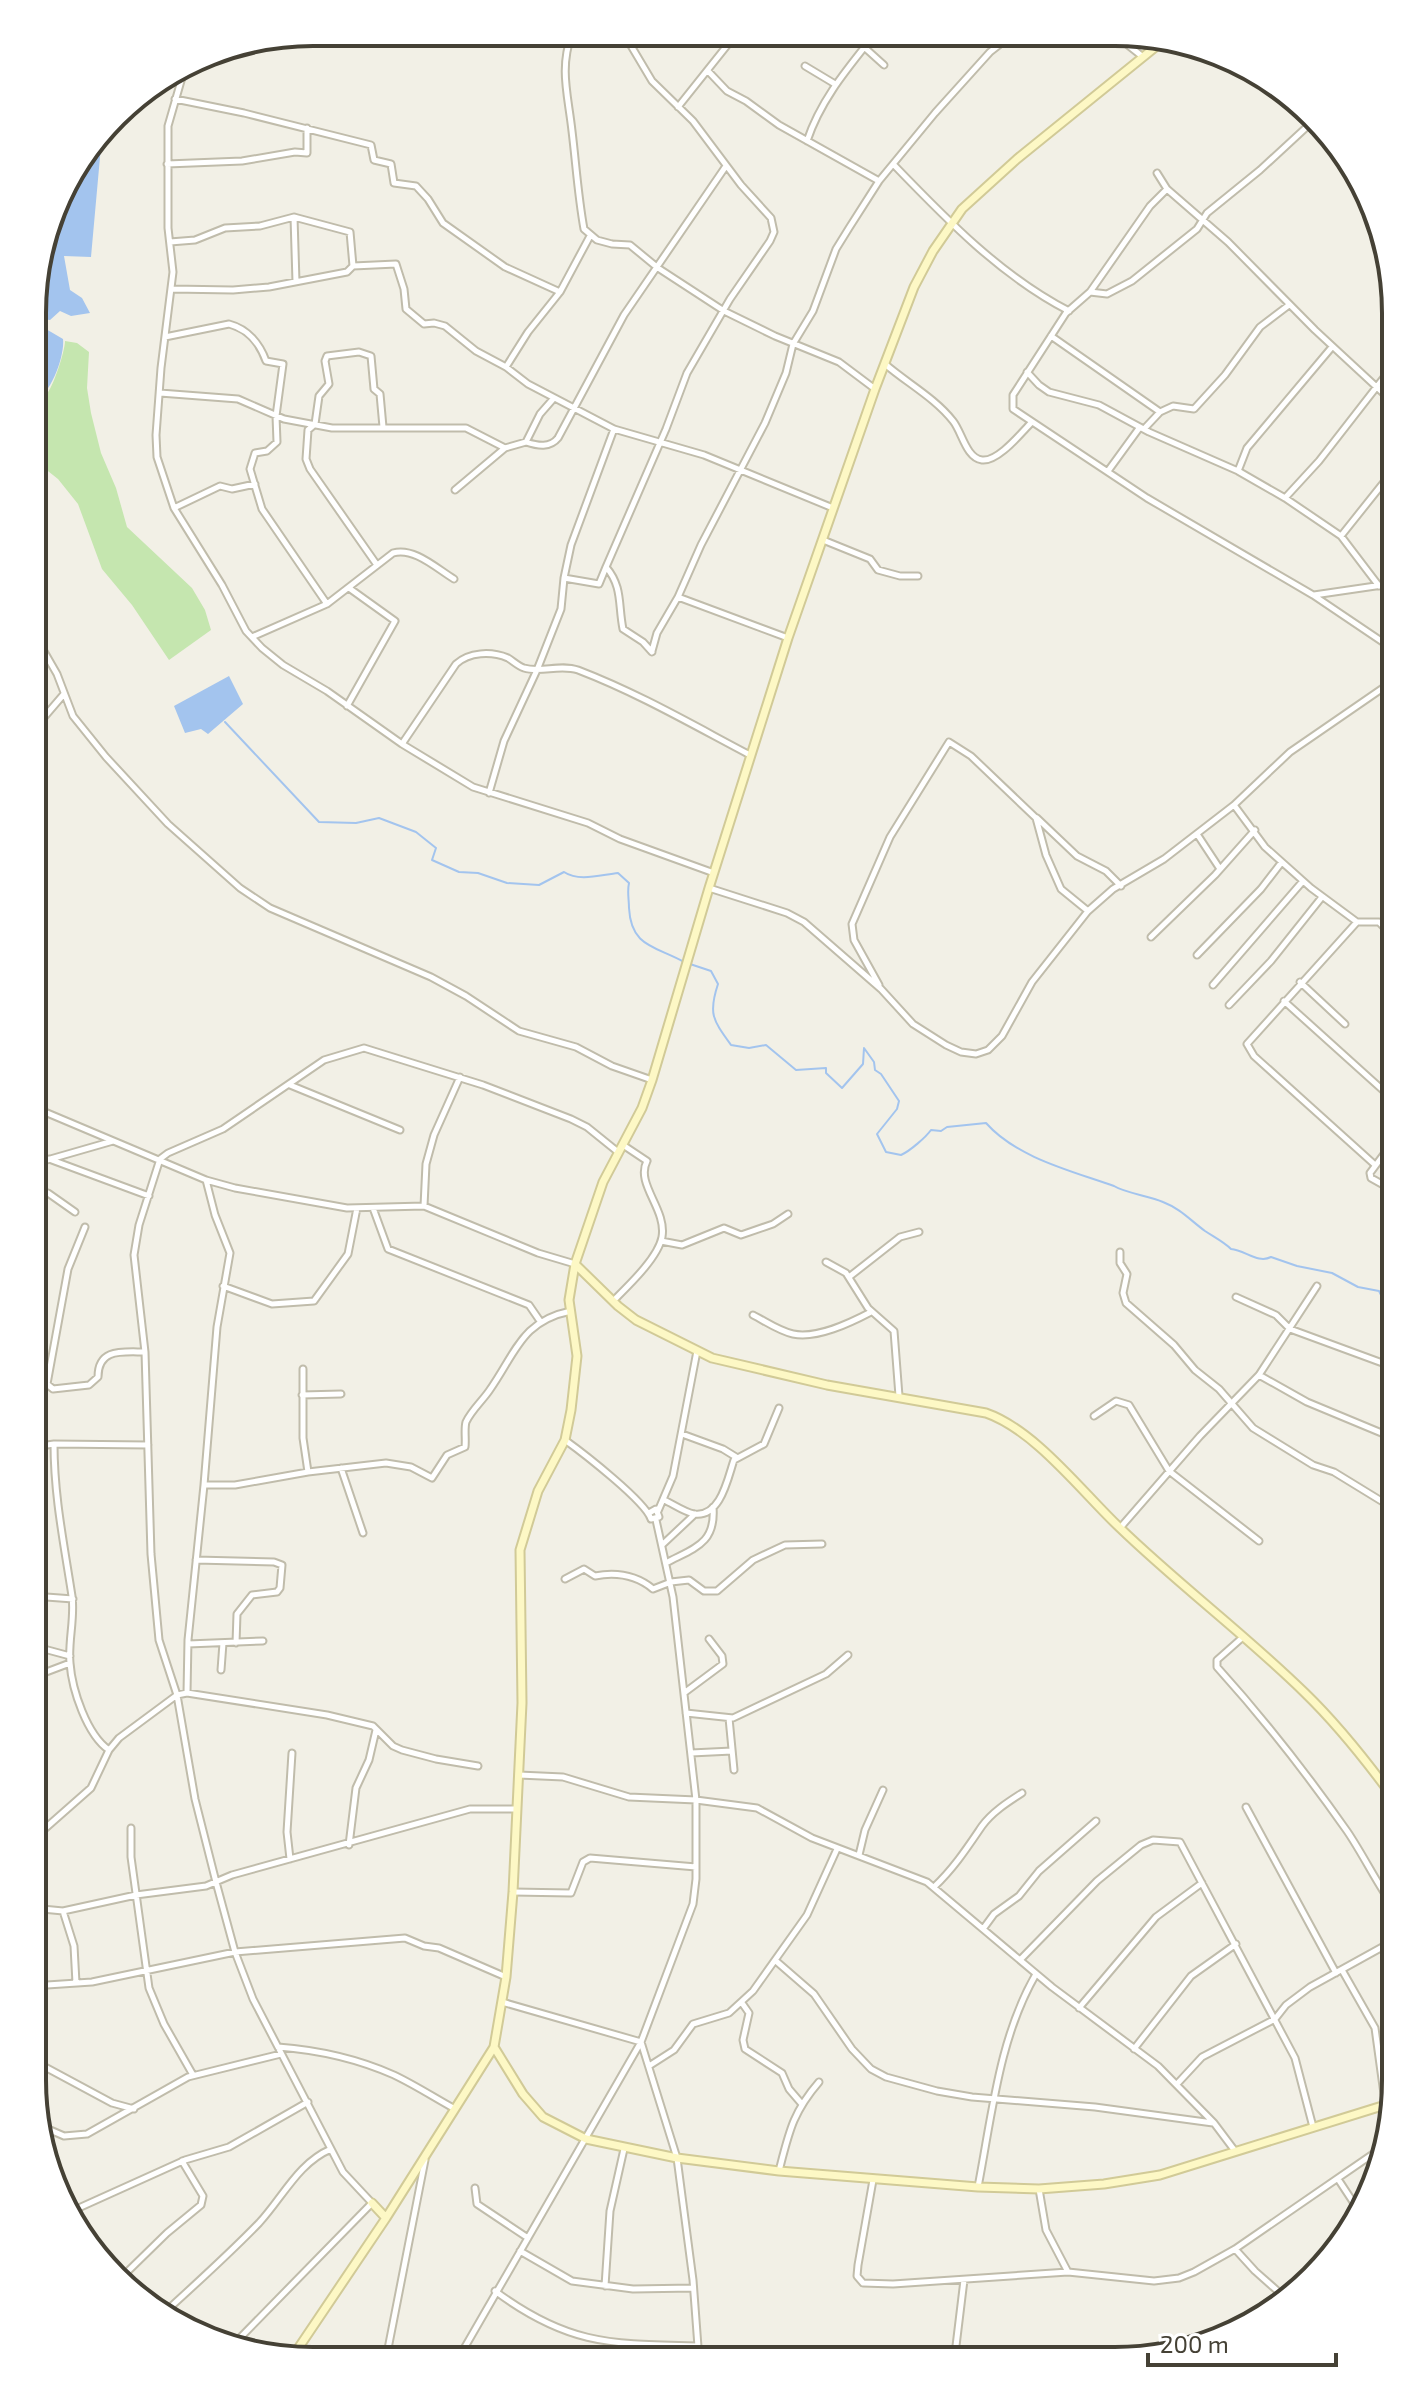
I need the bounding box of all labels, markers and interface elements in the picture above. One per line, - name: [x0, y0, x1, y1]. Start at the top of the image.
- scale bar: [1148, 2317, 1336, 2367]
- text: 200 m: [1160, 2329, 1229, 2358]

